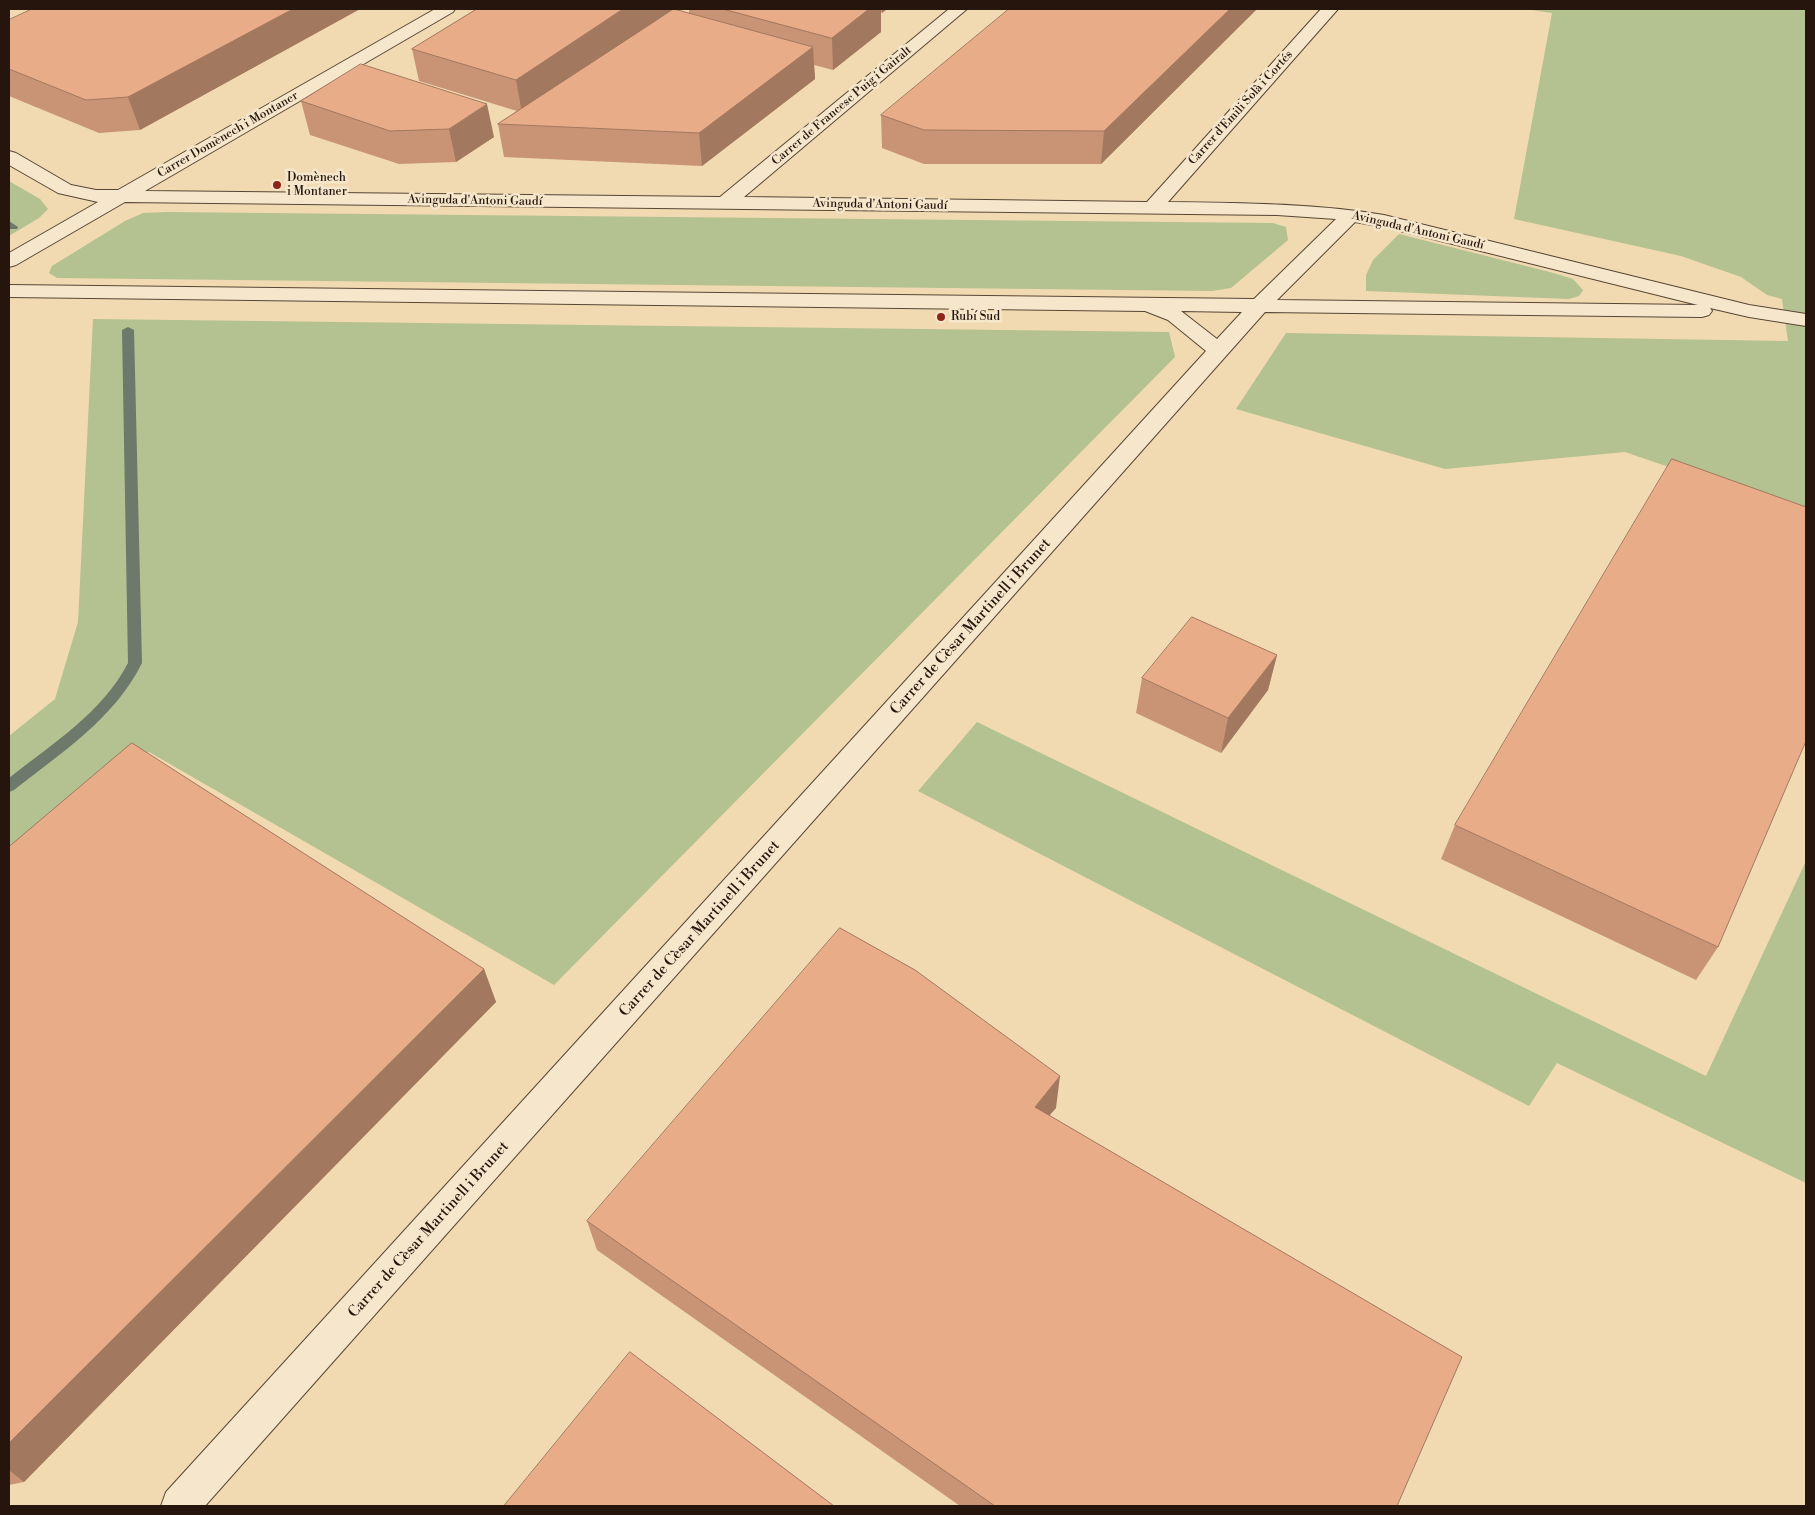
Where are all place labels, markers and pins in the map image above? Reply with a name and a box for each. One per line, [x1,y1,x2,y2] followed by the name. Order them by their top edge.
[287,171,347,199] place label: Domènech i Montaner
[271,179,283,191] marker: Domènech i Montaner
[951,310,1000,324] place label: Rubí Sud
[935,311,947,323] marker: Rubí Sud

